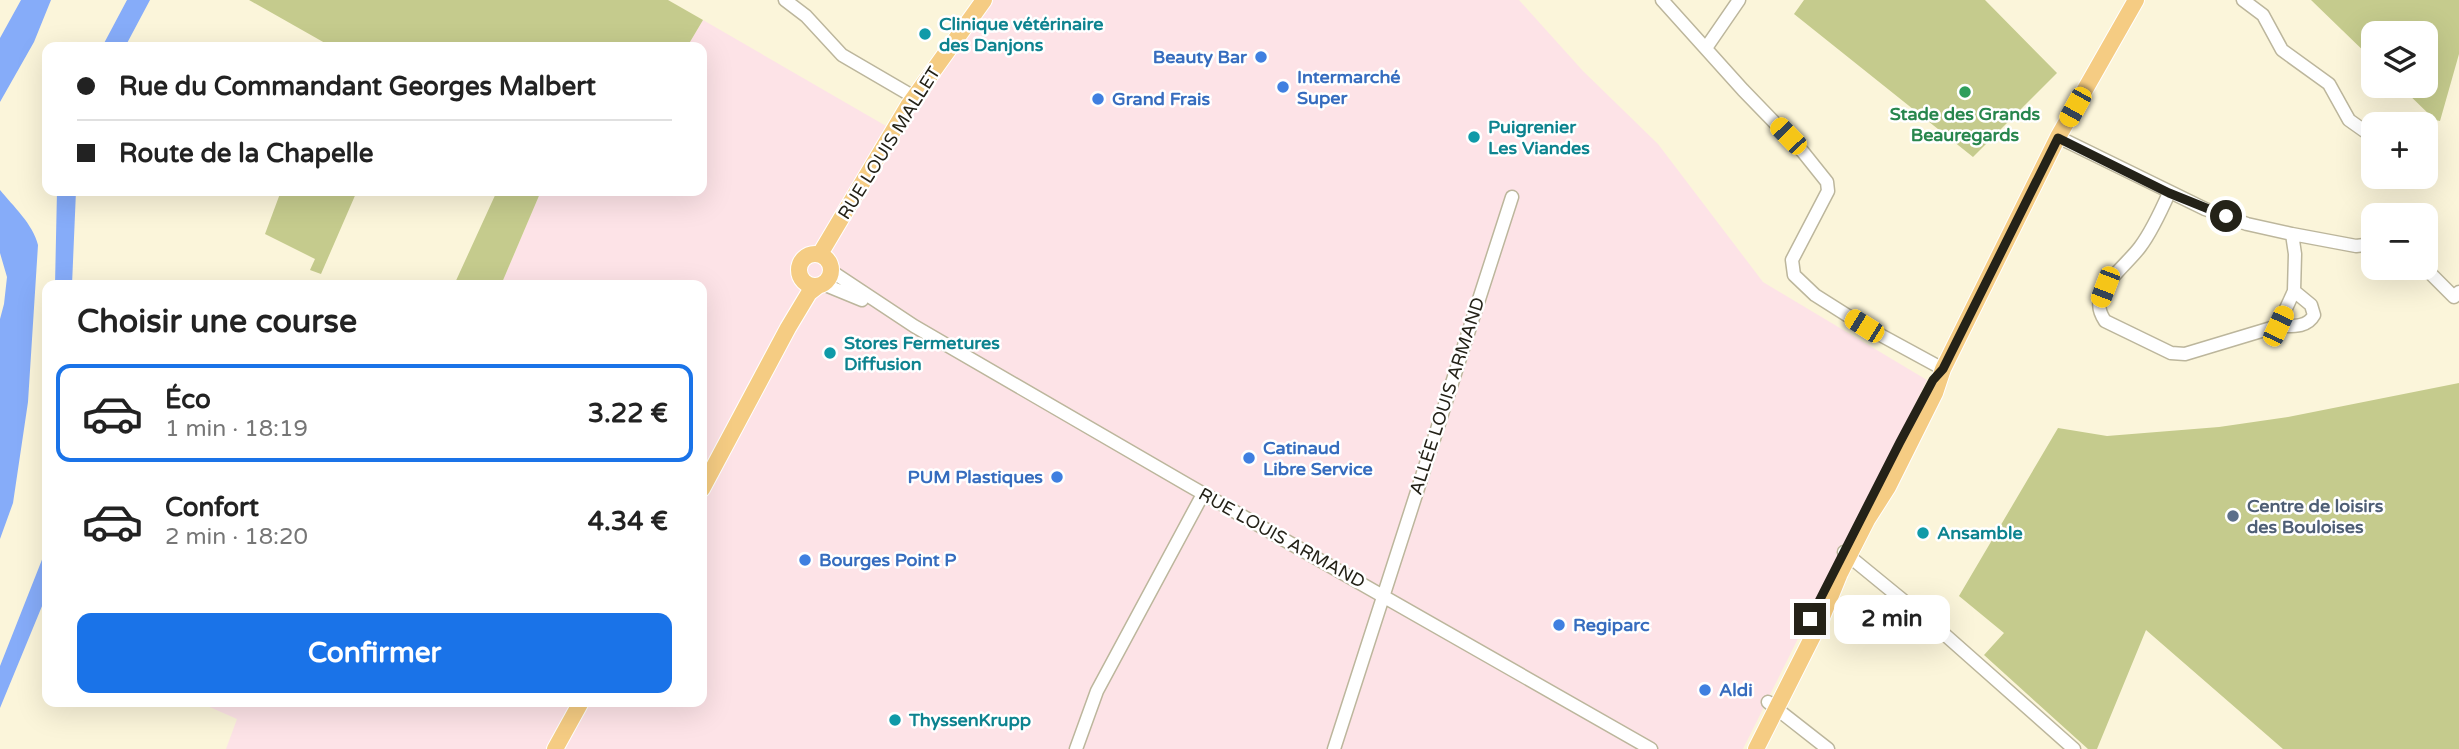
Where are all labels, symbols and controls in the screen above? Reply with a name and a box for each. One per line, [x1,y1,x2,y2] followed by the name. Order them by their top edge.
[939,13,1103,56] place label: Clinique vétérinaire des Danjons
[2361,21,2438,280] map controls
[2361,21,2438,98] button: layers
[917,26,933,42] marker: Clinique vétérinaire des Danjons
[1153,46,1248,68] place label: Beauty Bar
[1253,49,1269,65] marker: Beauty Bar
[833,62,945,224] street label: RUE LOUIS MALLET
[1297,66,1401,109] place label: Intermarché Super
[119,71,596,102] text: Rue du Commandant Georges Malbert
[1275,79,1291,95] marker: Intermarché Super
[1957,84,1973,100] marker: Stade des Grands Beauregards
[2056,84,2095,130] car
[1112,88,1211,110] place label: Grand Frais
[1090,91,1106,107] marker: Grand Frais
[1890,103,2041,146] place label: Stade des Grands Beauregards
[2361,112,2438,189] button: +
[1766,114,1811,158] car
[1488,116,1590,159] place label: Puigrenier Les Viandes
[1466,129,1482,145] marker: Puigrenier Les Viandes
[119,138,373,169] text: Route de la Chapelle
[2210,200,2242,232] route start
[2361,203,2438,280] button: −
[2088,264,2123,310] car
[1405,294,1489,498] street label: ALLÉE LOUIS ARMAND
[77,303,357,341] text: Choisir une course
[2260,303,2297,349] car
[1841,306,1888,346] car
[844,332,1000,375] place label: Stores Fermetures Diffusion
[822,345,838,361] marker: Stores Fermetures Diffusion
[81,382,144,445] icon: car
[165,384,211,415] text: Éco
[588,398,668,429] text: 3.22 €
[165,415,308,443] text: 1 min · 18:19
[1263,437,1373,480] place label: Catinaud Libre Service
[1241,450,1257,466] marker: Catinaud Libre Service
[908,466,1043,488] place label: PUM Plastiques
[1049,469,1065,485] marker: PUM Plastiques
[1195,483,1369,593] street label: RUE LOUIS ARMAND
[81,490,144,553] icon: car
[165,492,259,523] text: Confort
[2247,495,2384,538] place label: Centre de loisirs des Bouloises
[588,506,668,537] text: 4.34 €
[2225,508,2241,524] marker: Centre de loisirs des Bouloises
[1937,522,2023,544] place label: Ansamble
[165,523,308,551] text: 2 min · 18:20
[1915,525,1931,541] marker: Ansamble
[819,549,956,571] place label: Bourges Point P
[797,552,813,568] marker: Bourges Point P
[1834,594,1950,644] callout: 2 min
[1794,603,1826,635] route end
[1861,605,1923,633] text: 2 min
[77,613,672,693] button: Confirmer
[1573,614,1650,636] place label: Regiparc
[1551,617,1567,633] marker: Regiparc
[1719,679,1753,701] place label: Aldi
[1697,682,1713,698] marker: Aldi
[908,709,1031,731] place label: ThyssenKrupp
[887,712,903,728] marker: ThyssenKrupp

